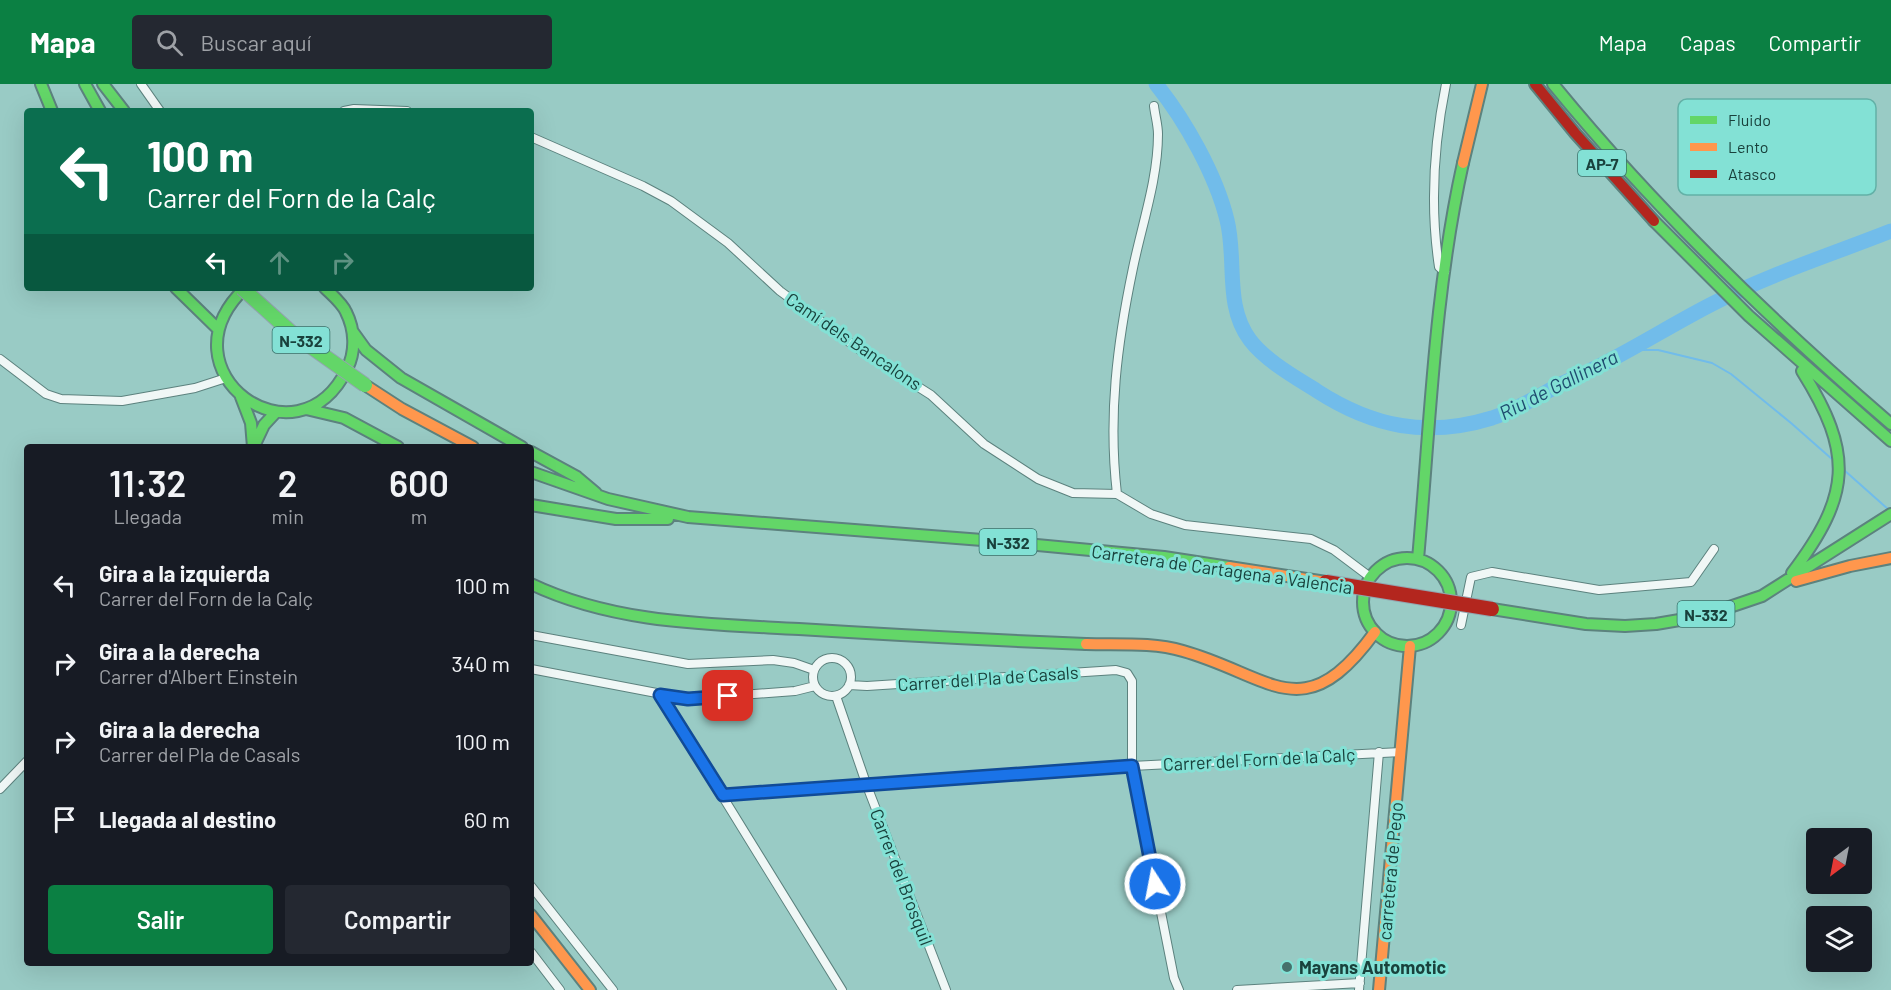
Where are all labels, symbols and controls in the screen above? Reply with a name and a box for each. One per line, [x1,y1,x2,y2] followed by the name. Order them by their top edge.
[132,15,552,69] search box
[30,25,96,59] text: Mapa
[153,26,186,59] icon: search
[201,29,311,55] text: Buscar aquí
[1599,30,1647,55] text: Mapa
[1680,30,1736,55] text: Capas
[1769,30,1861,55] text: Compartir
[1678,99,1876,195] legend
[1728,110,1771,129] text: Fluido
[147,130,253,180] text: 100 m
[48,132,126,210] icon: left
[1728,137,1769,156] text: Lento
[1578,150,1626,176] road number: AP-7
[1728,164,1776,183] text: Atasco
[147,181,436,213] text: Carrer del Forn de la Calç
[200,246,233,279] icon: left
[263,246,296,279] icon: ahead
[326,246,359,279] icon: right
[782,287,926,395] street label: Camí dels Bancalons
[272,327,330,353] road number: N-332
[1495,344,1621,424] water label: Riu de Gallinera
[109,461,186,504] text: 11:32
[278,461,298,504] text: 2
[389,461,449,504] text: 600
[113,504,182,528] text: Llegada
[272,504,304,528] text: min
[411,504,427,528] text: m
[980,529,1036,555] road number: N-332
[1090,540,1354,598] street label: Carretera de Cartagena a Valencia
[99,560,270,586] text: Gira a la izquierda
[48,569,81,602] icon: left
[455,572,510,598] text: 100 m
[99,586,313,610] text: Carrer del Forn de la Calç
[1678,601,1734,627] road number: N-332
[99,638,260,664] text: Gira a la derecha
[48,647,81,680] icon: right
[452,650,510,676] text: 340 m
[897,661,1079,695] street label: Carrer del Pla de Casals
[99,664,298,688] text: Carrer d'Albert Einstein
[702,670,753,721] pin
[711,679,744,712] icon: arrive
[99,716,260,742] text: Gira a la derecha
[48,725,81,758] icon: right
[455,728,510,754] text: 100 m
[99,742,300,766] text: Carrer del Pla de Casals
[1162,743,1356,775] street label: Carrer del Forn de la Calç
[1373,801,1407,941] street label: carretera de Pego
[48,803,81,836] icon: arrive
[99,806,276,832] text: Llegada al destino
[464,806,510,832] text: 60 m
[866,806,938,948] street label: Carrer del Brosquil
[1806,828,1872,894] north arrow
[1806,828,1872,972] map controls
[1123,852,1187,916] position arrow
[48,885,273,954] button: Salir
[285,885,510,954] button: Compartir
[1806,906,1872,972] button: layers
[1299,956,1447,978] place label: Mayans Automotic
[1280,960,1294,974] marker: Mayans Automotic

